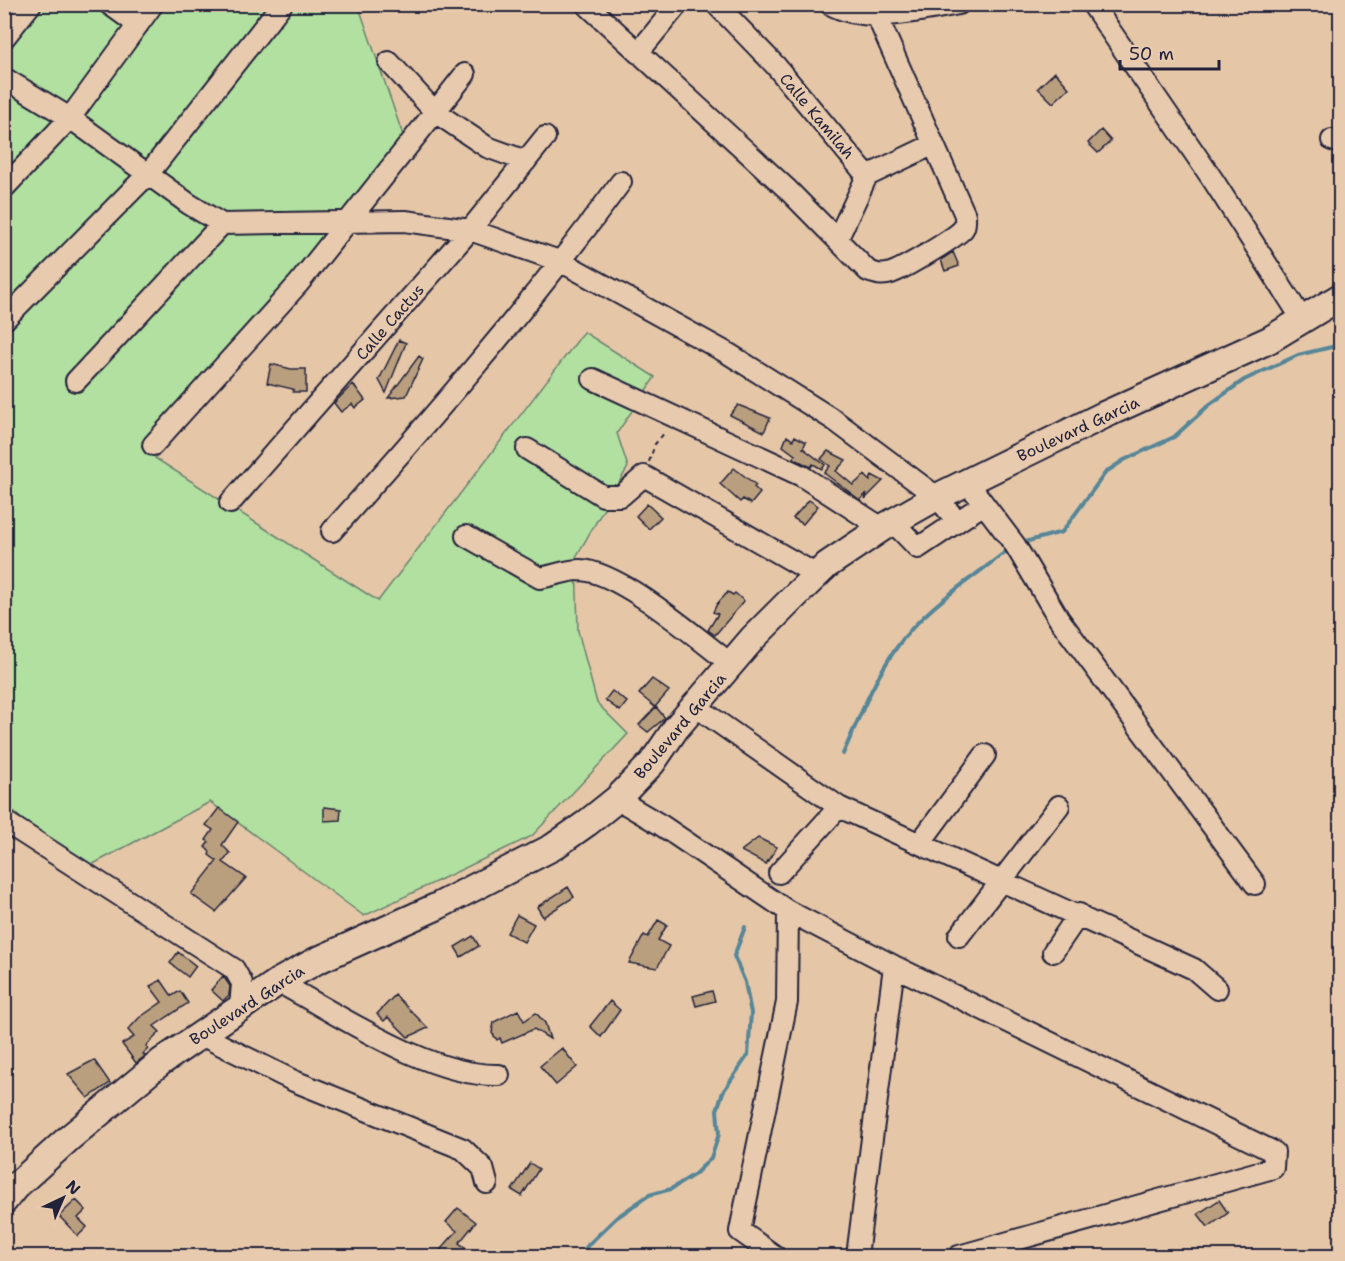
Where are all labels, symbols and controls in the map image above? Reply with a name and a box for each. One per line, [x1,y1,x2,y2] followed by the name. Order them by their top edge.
[1120,33,1219,71] scale bar
[1129,42,1174,66] text: 50 m
[775,69,859,163] street label: Calle Kamilah
[351,280,429,364] street label: Calle Cactus
[1013,391,1143,467] street label: Boulevard Garcia
[629,668,731,784] street label: Boulevard Garcia
[186,960,308,1050] street label: Boulevard Garcia
[33,1168,93,1228] north arrow
[61,1176,85,1200] text: N

